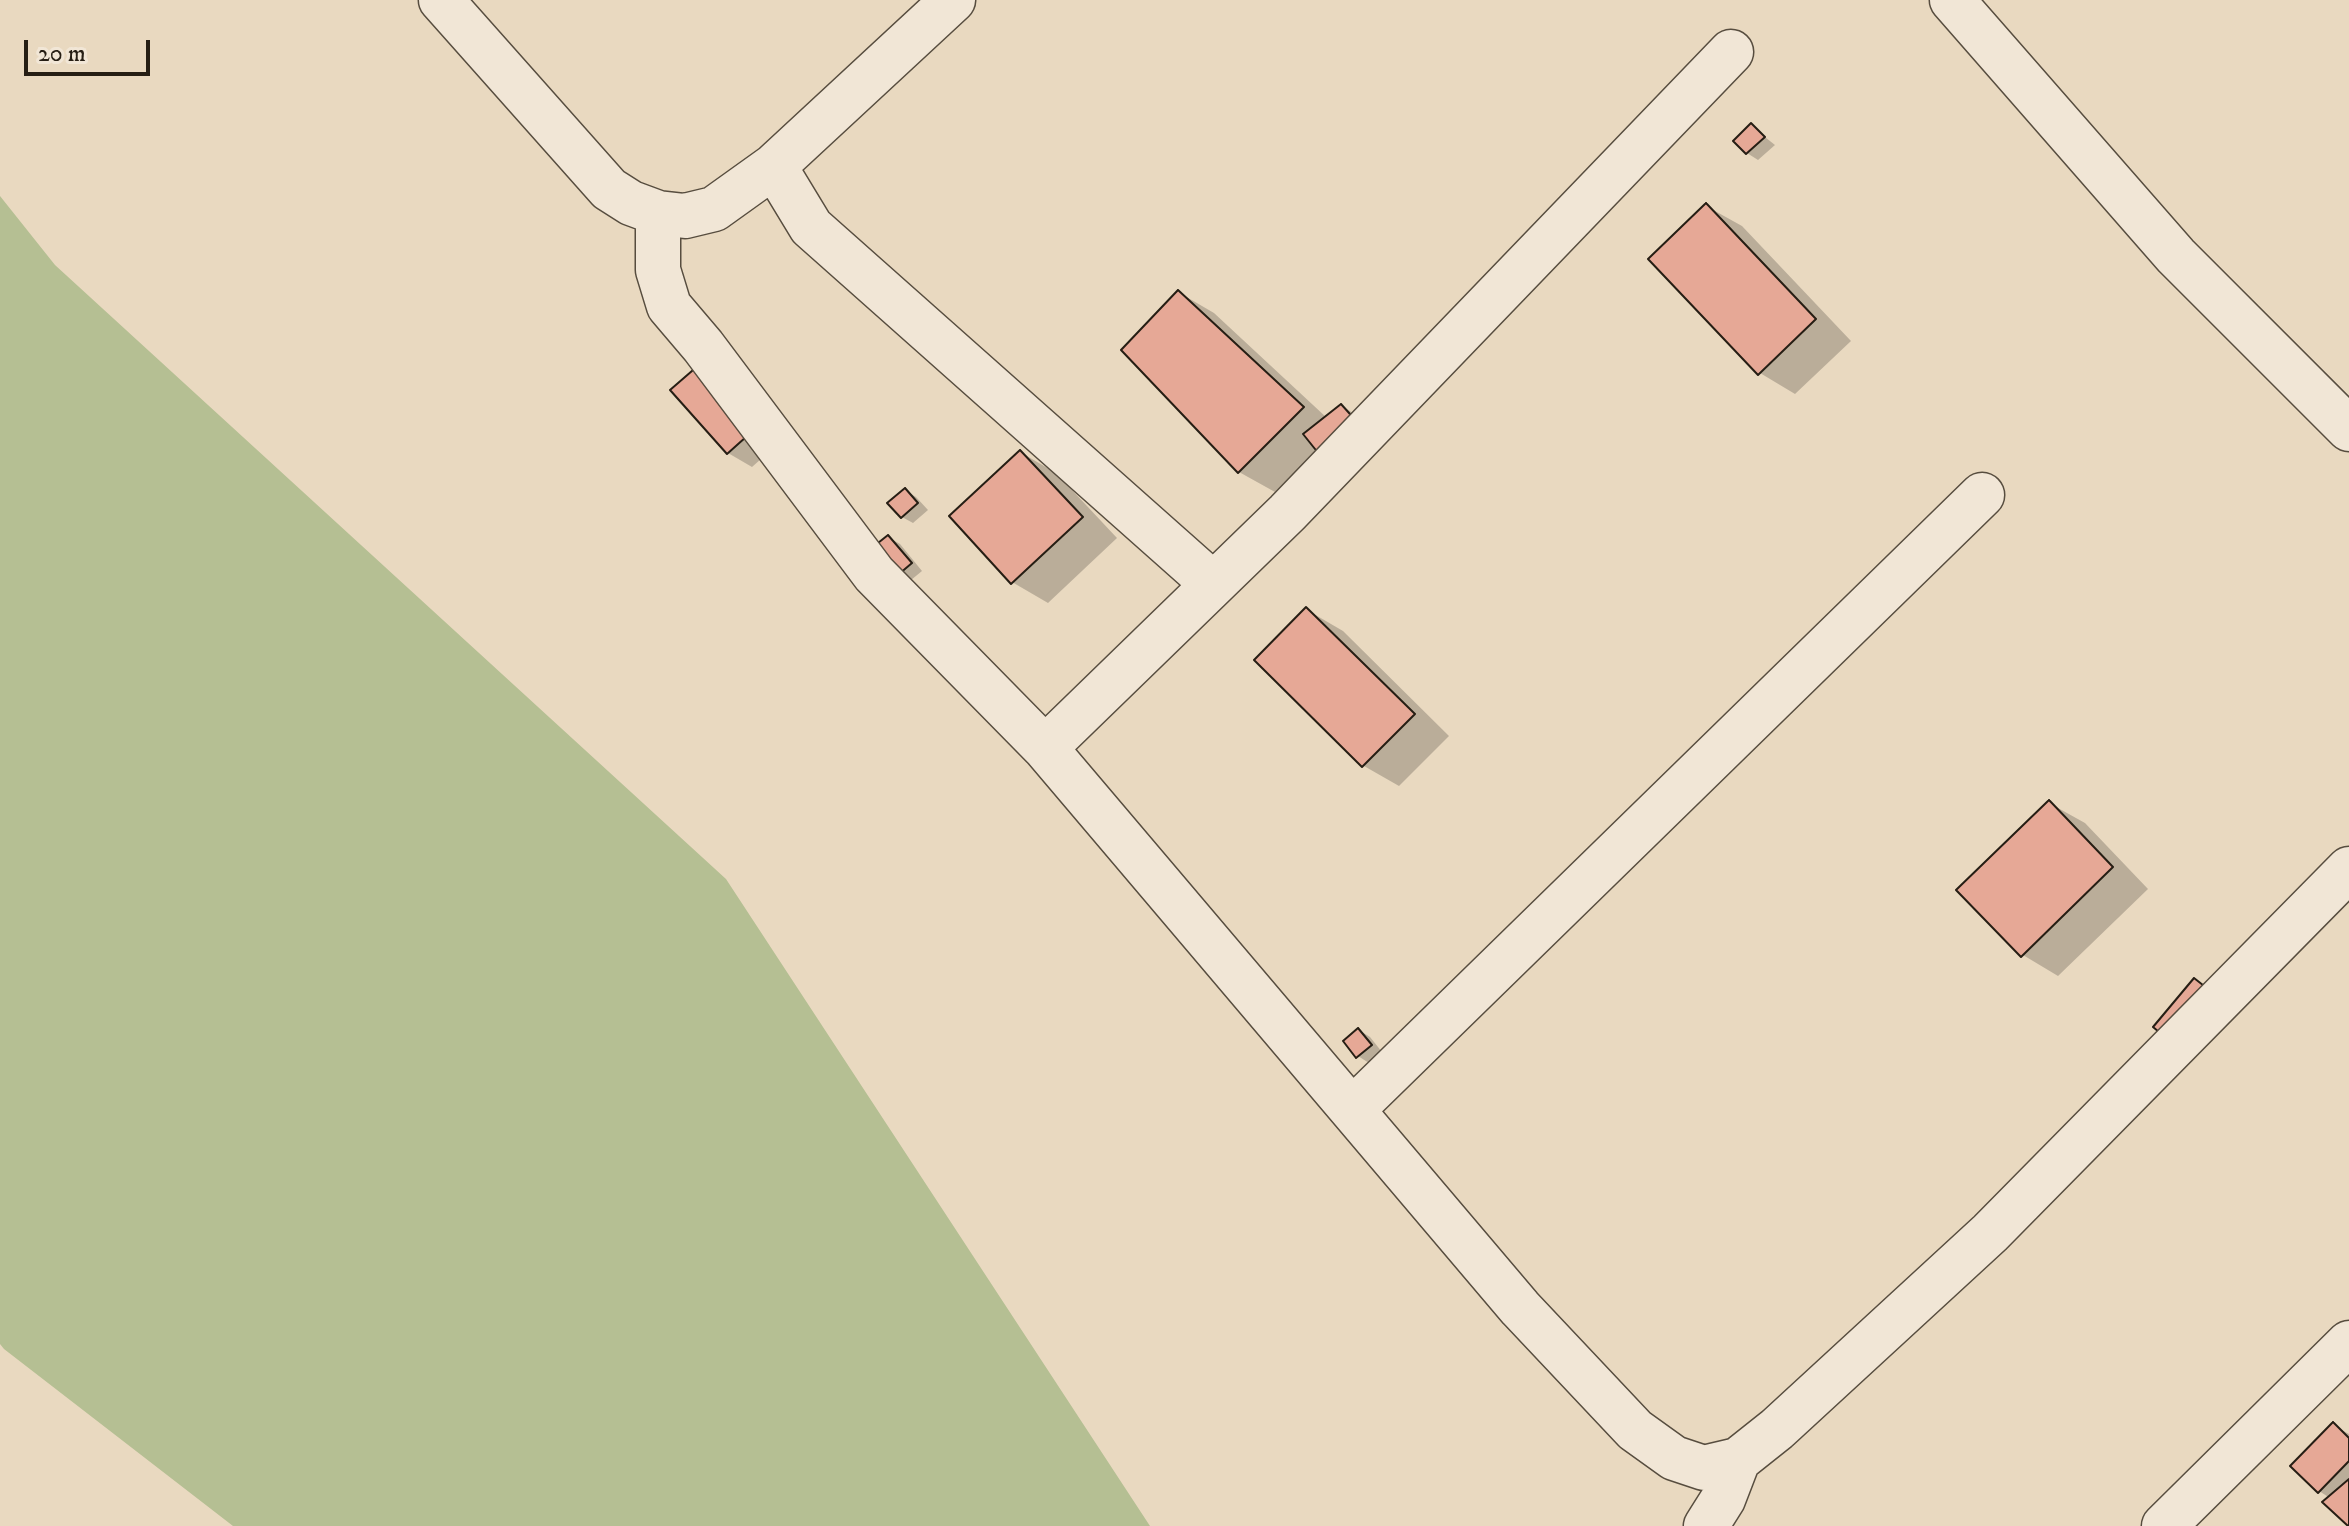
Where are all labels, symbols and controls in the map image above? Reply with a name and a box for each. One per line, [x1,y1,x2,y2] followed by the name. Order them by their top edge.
[28,24,154,74] scale bar
[38,39,86,69] text: 20 m

